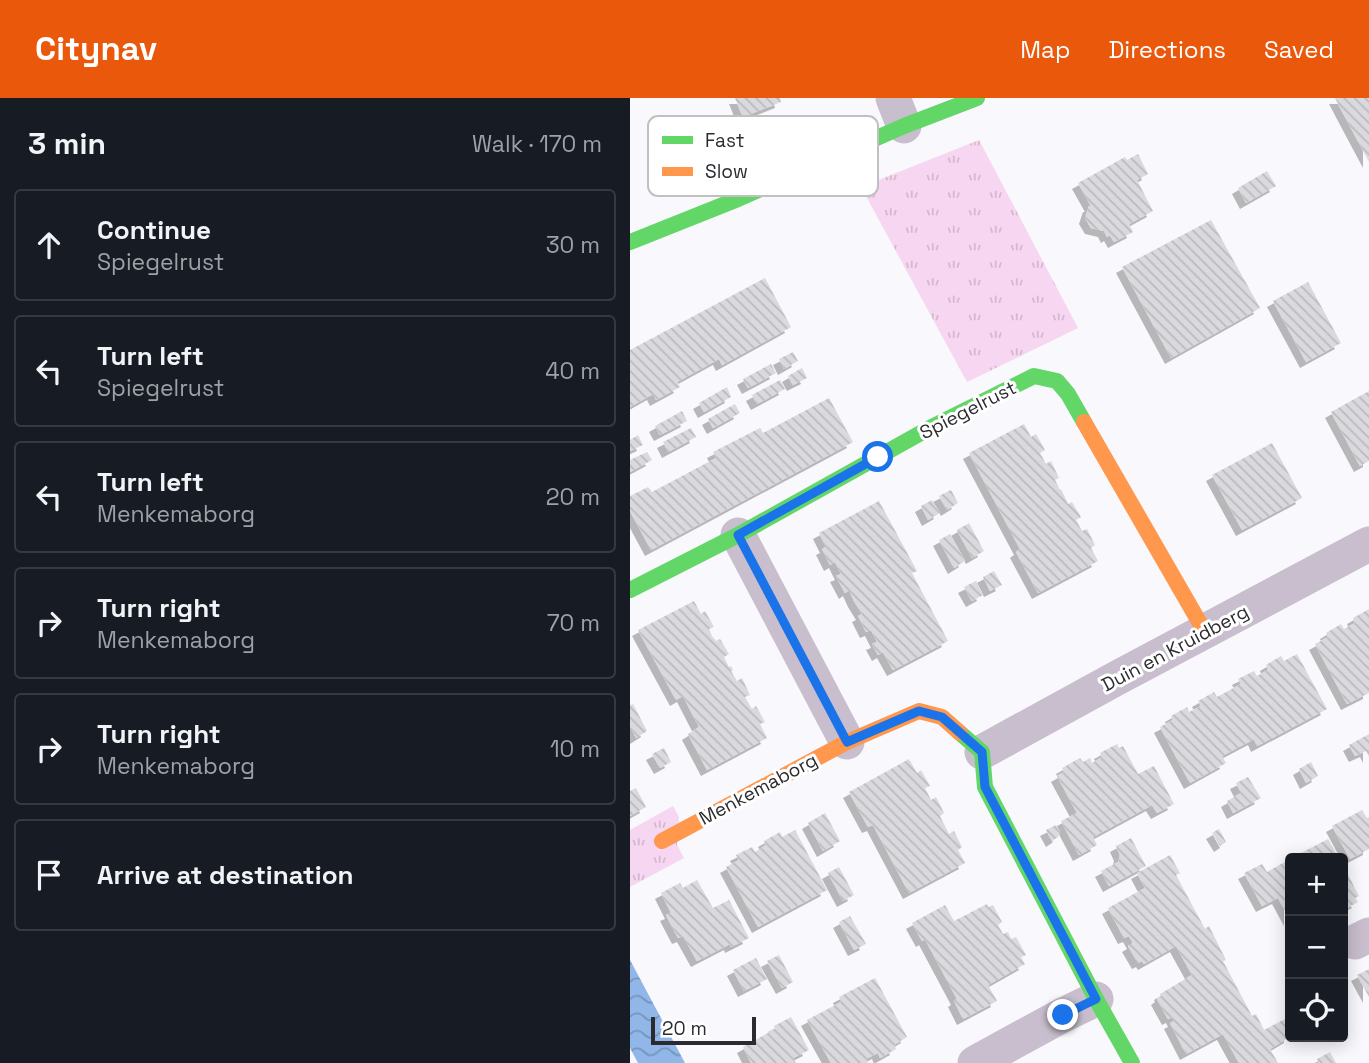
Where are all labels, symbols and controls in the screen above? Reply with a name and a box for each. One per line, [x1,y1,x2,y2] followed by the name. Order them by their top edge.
[35,28,157,70] text: Citynav
[1020,34,1070,65] text: Map
[1108,34,1226,65] text: Directions
[1264,34,1334,65] text: Saved
[648,116,878,196] legend
[28,124,106,163] text: 3 min
[705,128,745,153] text: Fast
[472,129,602,159] text: Walk · 170 m
[705,159,748,184] text: Slow
[97,213,211,247] text: Continue
[30,226,68,264] icon: ahead
[546,230,600,260] text: 30 m
[97,247,224,277] text: Spiegelrust
[97,339,204,373] text: Turn left
[30,352,68,390] icon: left
[545,356,600,386] text: 40 m
[97,373,224,403] text: Spiegelrust
[915,375,1021,445] street label: Spiegelrust
[862,441,893,472] route start
[97,465,204,499] text: Turn left
[30,478,68,516] icon: left
[546,482,600,512] text: 20 m
[97,499,255,529] text: Menkemaborg
[97,591,221,625] text: Turn right
[1097,599,1253,697] street label: Duin en Kruidberg
[30,604,68,642] icon: right
[547,608,600,638] text: 70 m
[97,625,255,655] text: Menkemaborg
[97,717,221,751] text: Turn right
[30,730,68,768] icon: right
[550,734,600,764] text: 10 m
[694,747,822,831] street label: Menkemaborg
[97,751,255,781] text: Menkemaborg
[1285,853,1348,1042] map controls
[1285,853,1348,916] button: +
[30,856,68,894] icon: arrive
[97,858,354,892] text: Arrive at destination
[1285,916,1348,979] button: −
[1285,979,1348,1042] button: locate
[1047,999,1078,1030] route end
[651,1014,756,1046] scale bar
[662,1016,707,1041] text: 20 m

